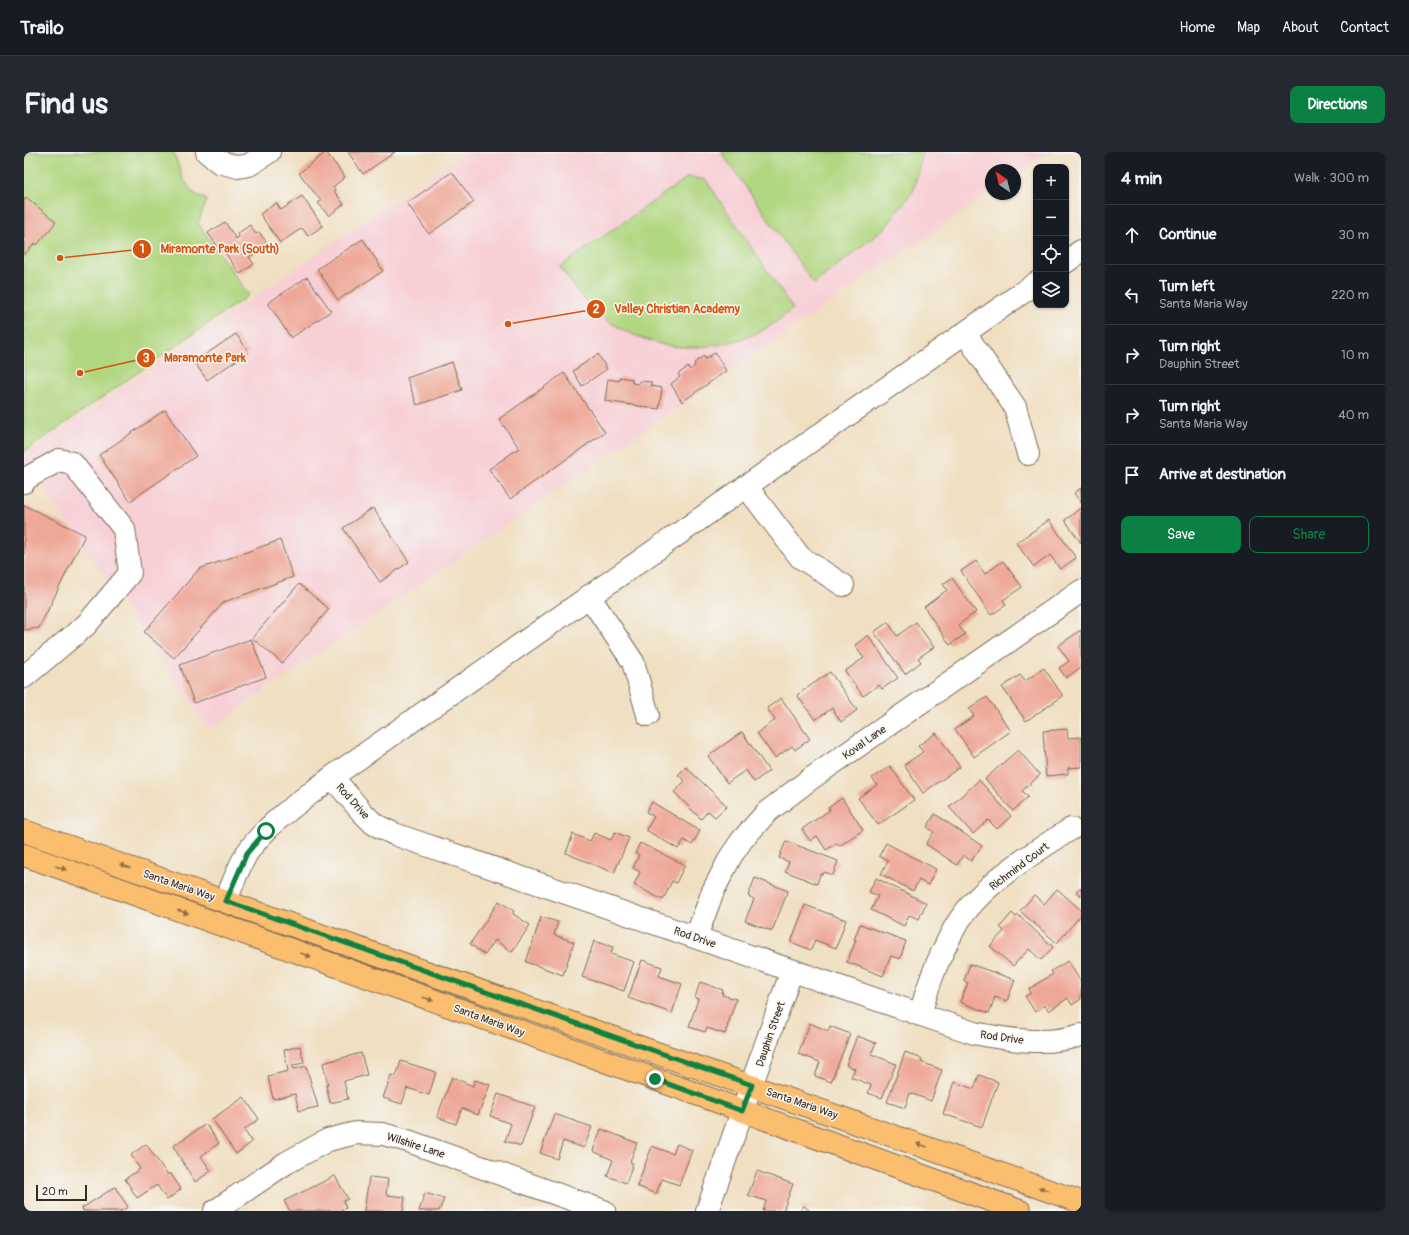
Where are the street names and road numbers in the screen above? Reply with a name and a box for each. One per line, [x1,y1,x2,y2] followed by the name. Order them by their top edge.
[840,722,889,762] street label: Koval Lane
[333,781,372,822] street label: Rod Drive
[987,839,1052,893] street label: Richmind Court
[141,867,217,904] street label: Santa Maria Way
[672,924,718,951] street label: Rod Drive
[753,999,788,1068] street label: Dauphin Street
[451,1002,527,1039] street label: Santa Maria Way
[979,1028,1025,1047] street label: Rod Drive
[764,1085,840,1122] street label: Santa Maria Way
[385,1130,447,1161] street label: Wilshire Lane

